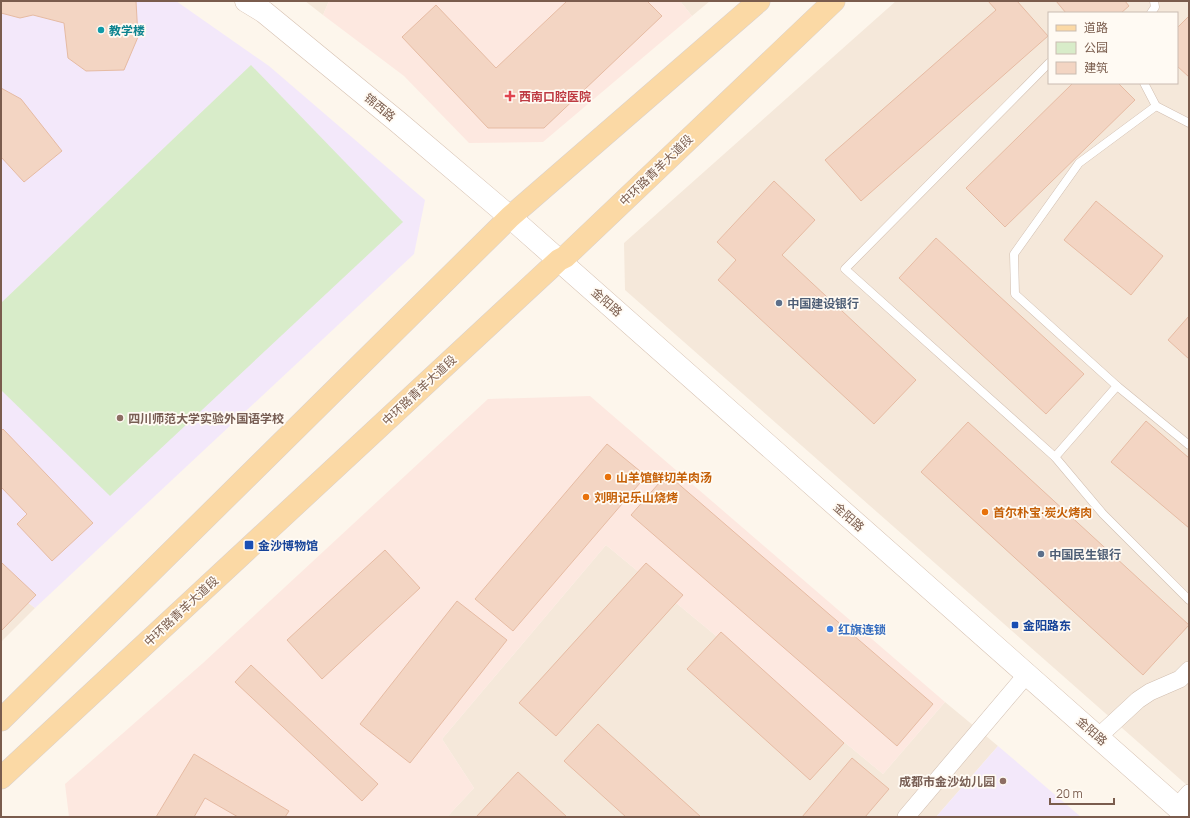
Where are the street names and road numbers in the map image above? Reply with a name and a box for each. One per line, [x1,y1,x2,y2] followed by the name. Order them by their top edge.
[361,89,399,125] street label: 锦西路
[616,131,696,209] street label: 中环路青羊大道段
[588,284,626,320] street label: 金阳路
[378,351,460,429] street label: 中环路青羊大道段
[830,499,868,535] street label: 金阳路
[140,572,222,650] street label: 中环路青羊大道段
[1073,713,1111,749] street label: 金阳路

